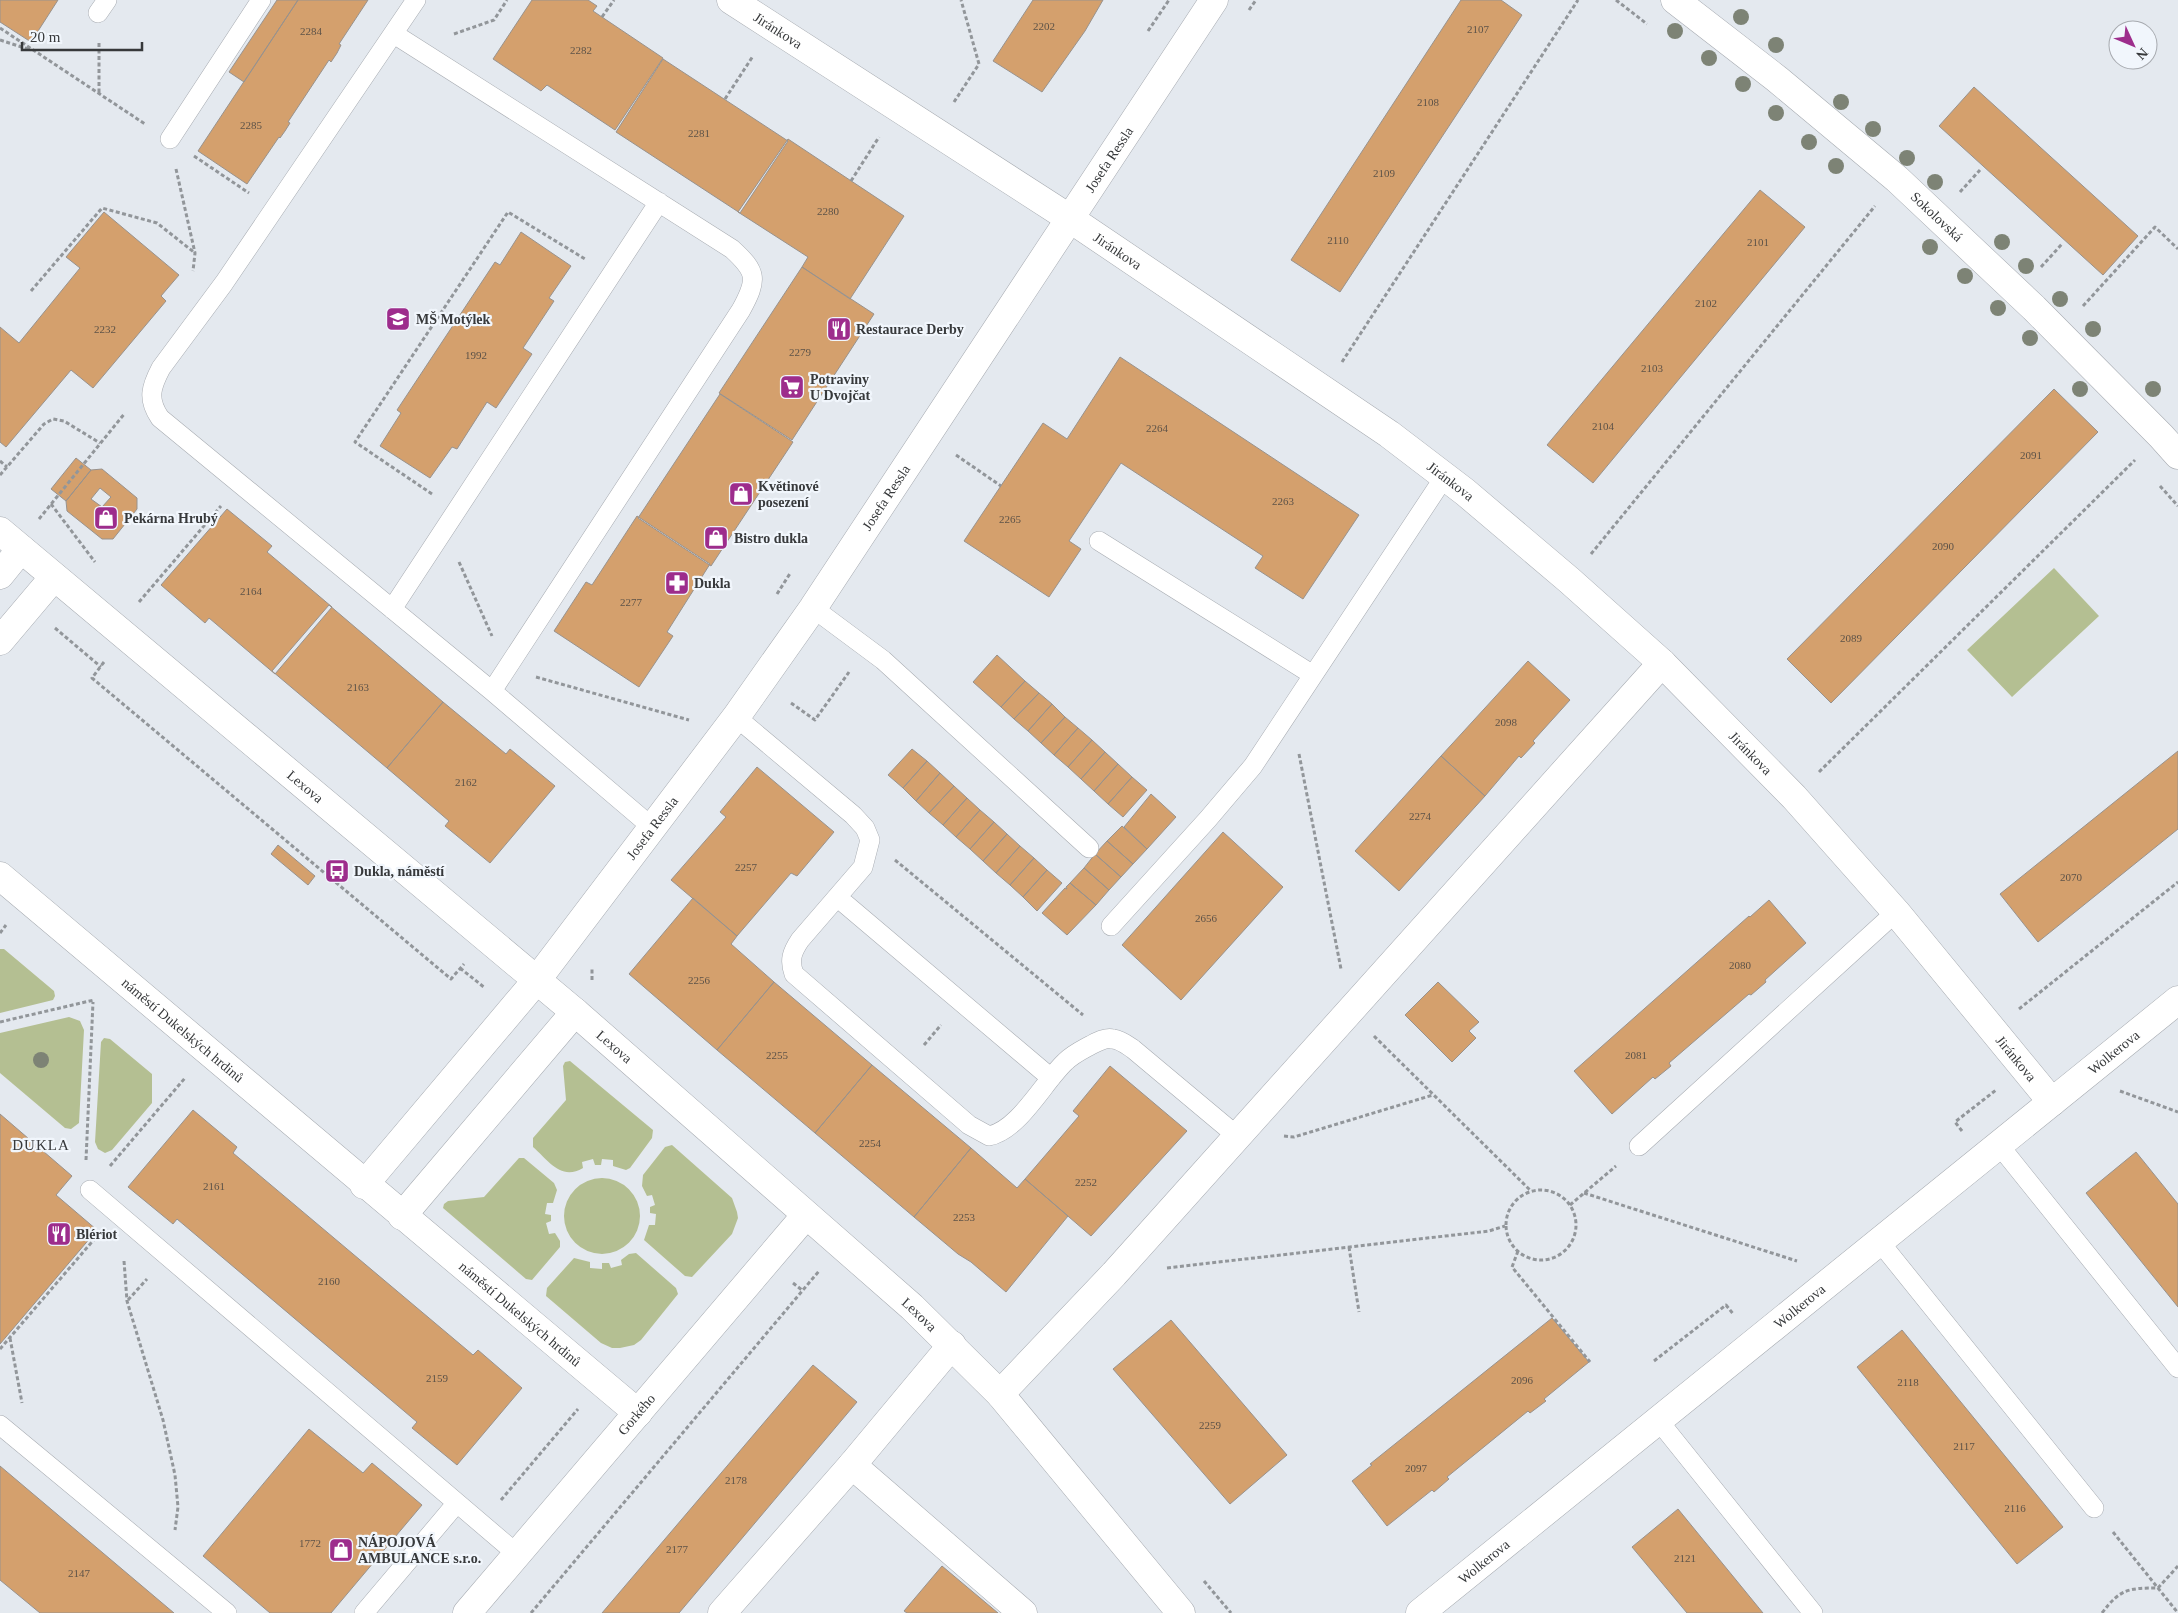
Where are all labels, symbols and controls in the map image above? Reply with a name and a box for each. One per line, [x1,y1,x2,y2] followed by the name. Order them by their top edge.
[751,10,805,52] street label: Jiránkova
[22,20,142,52] scale bar
[1033,20,1055,32] house number: 2202
[2108,20,2158,70] north arrow
[1467,23,1490,35] house number: 2107
[300,25,323,37] house number: 2284
[30,29,61,45] text: 20 m
[570,44,592,56] house number: 2282
[2133,45,2151,63] text: N
[1417,96,1440,108] house number: 2108
[240,119,263,131] house number: 2285
[1082,123,1137,195] street label: Josefa Ressla
[688,127,710,139] house number: 2281
[1373,167,1396,179] house number: 2109
[1908,189,1966,245] street label: Sokolovská
[817,205,840,217] house number: 2280
[1091,230,1145,273] street label: Jiránkova
[1327,234,1349,246] house number: 2110
[1747,236,1769,248] house number: 2101
[1695,297,1717,309] house number: 2102
[385,306,411,332] school or university icon: MŠ Motýlek
[416,311,490,327] place label: MŠ Motýlek
[826,316,852,342] restaurant icon: Restaurace Derby
[856,322,964,337] place label: Restaurace Derby
[94,323,116,335] house number: 2232
[789,346,812,358] house number: 2279
[465,349,487,361] house number: 1992
[1641,362,1664,374] house number: 2103
[810,372,871,403] place label: Potraviny U Dvojčat
[779,374,805,400] supermarket icon: Potraviny U Dvojčat
[1592,420,1615,432] house number: 2104
[1146,422,1169,434] house number: 2264
[2020,449,2042,461] house number: 2091
[1424,459,1477,505] street label: Jiránkova
[859,462,914,533] street label: Josefa Ressla
[758,479,819,510] place label: Květinové posezení
[728,481,754,507] shop icon: Květinové posezení
[1272,495,1295,507] house number: 2263
[93,505,119,531] shop icon: Pekárna Hrubý
[124,511,218,526] place label: Pekárna Hrubý
[999,513,1022,525] house number: 2265
[703,525,729,551] shop icon: Bistro dukla
[734,531,808,546] place label: Bistro dukla
[1932,540,1955,552] house number: 2090
[664,570,690,596] pharmacy icon: Dukla
[694,576,731,591] place label: Dukla
[240,585,263,597] house number: 2164
[620,596,643,608] house number: 2277
[1840,632,1863,644] house number: 2089
[347,681,370,693] house number: 2163
[1495,716,1518,728] house number: 2098
[1726,729,1775,778] street label: Jiránkova
[284,768,326,806] street label: Lexova
[455,776,477,788] house number: 2162
[624,793,682,863] street label: Josefa Ressla
[1409,810,1432,822] house number: 2274
[324,858,350,884] bus stop icon: Dukla, náměstí
[735,861,758,873] house number: 2257
[354,864,445,879] place label: Dukla, náměstí
[2060,871,2083,883] house number: 2070
[1195,912,1218,924] house number: 2656
[1729,959,1752,971] house number: 2080
[688,974,711,986] house number: 2256
[119,975,246,1086] street label: náměstí Dukelských hrdinů
[593,1027,635,1067] street label: Lexova
[2085,1027,2143,1078] street label: Wolkerova
[1993,1033,2039,1085] street label: Jiránkova
[766,1049,789,1061] house number: 2255
[1625,1049,1647,1061] house number: 2081
[12,1137,70,1153] district label: DUKLA
[859,1137,882,1149] house number: 2254
[1075,1176,1097,1188] house number: 2252
[203,1180,225,1192] house number: 2161
[953,1211,976,1223] house number: 2253
[46,1221,72,1247] restaurant icon: Blériot
[76,1227,118,1242] place label: Blériot
[456,1259,584,1370] street label: náměstí Dukelských hrdinů
[318,1275,341,1287] house number: 2160
[1771,1281,1829,1332] street label: Wolkerova
[899,1295,940,1335] street label: Lexova
[426,1372,449,1384] house number: 2159
[1511,1374,1534,1386] house number: 2096
[1897,1376,1919,1388] house number: 2118
[615,1391,658,1438] street label: Gorkého
[1199,1419,1222,1431] house number: 2259
[1953,1440,1975,1452] house number: 2117
[1405,1462,1428,1474] house number: 2097
[725,1474,748,1486] house number: 2178
[2004,1502,2026,1514] house number: 2116
[358,1534,481,1566] place label: NÁPOJOVÁ AMBULANCE s.r.o.
[1456,1536,1513,1587] street label: Wolkerova
[299,1537,321,1549] house number: 1772
[328,1537,354,1563] shop icon: NÁPOJOVÁ AMBULANCE s.r.o.
[666,1543,689,1555] house number: 2177
[1674,1552,1696,1564] house number: 2121
[68,1567,91,1579] house number: 2147

